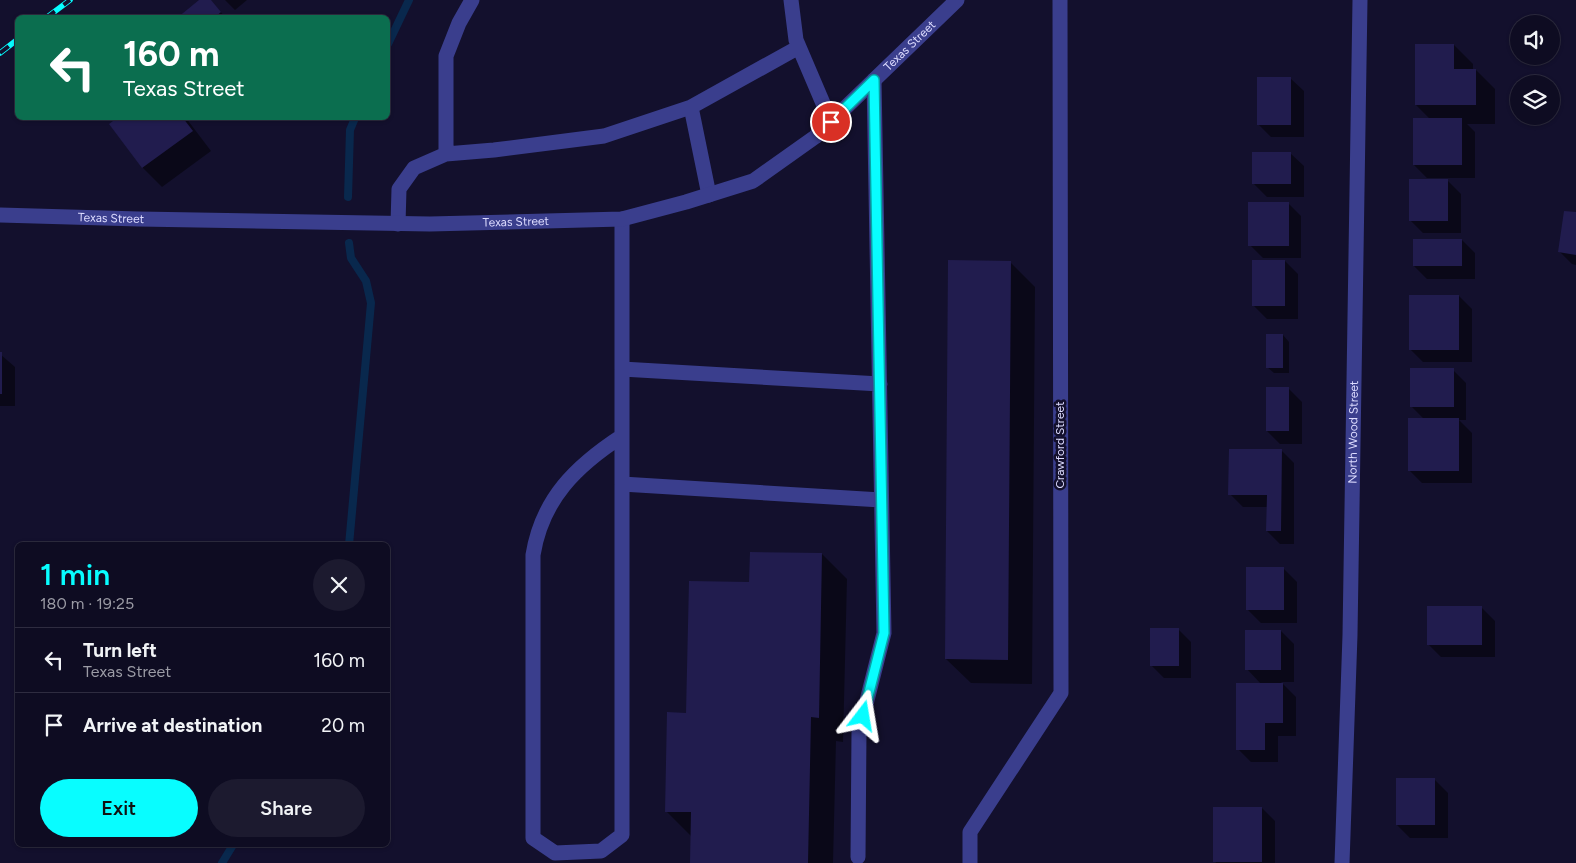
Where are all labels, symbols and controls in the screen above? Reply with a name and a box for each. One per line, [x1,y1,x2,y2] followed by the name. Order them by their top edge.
[1510,15,1560,125] map controls
[1510,15,1560,65] button: sound
[881,17,939,74] street label: Texas Street
[123,33,220,75] text: 160 m
[40,35,105,100] icon: left
[123,75,245,102] text: Texas Street
[1510,75,1560,125] button: layers
[810,101,852,143] pin
[817,108,845,136] icon: arrive
[78,210,145,226] street label: Texas Street
[483,214,550,230] street label: Texas Street
[1345,380,1361,484] street label: North Wood Street
[1053,401,1067,489] street label: Crawford Street
[40,556,110,593] text: 1 min
[313,559,365,611] button: close
[40,594,134,613] text: 180 m · 19:25
[83,639,157,662] text: Turn left
[40,646,68,674] icon: left
[313,649,365,672] text: 160 m
[83,662,171,681] text: Texas Street
[836,689,888,741] position arrow
[40,711,68,739] icon: arrive
[83,714,262,737] text: Arrive at destination
[321,714,365,737] text: 20 m
[40,779,198,837] button: Exit
[208,779,365,837] button: Share

